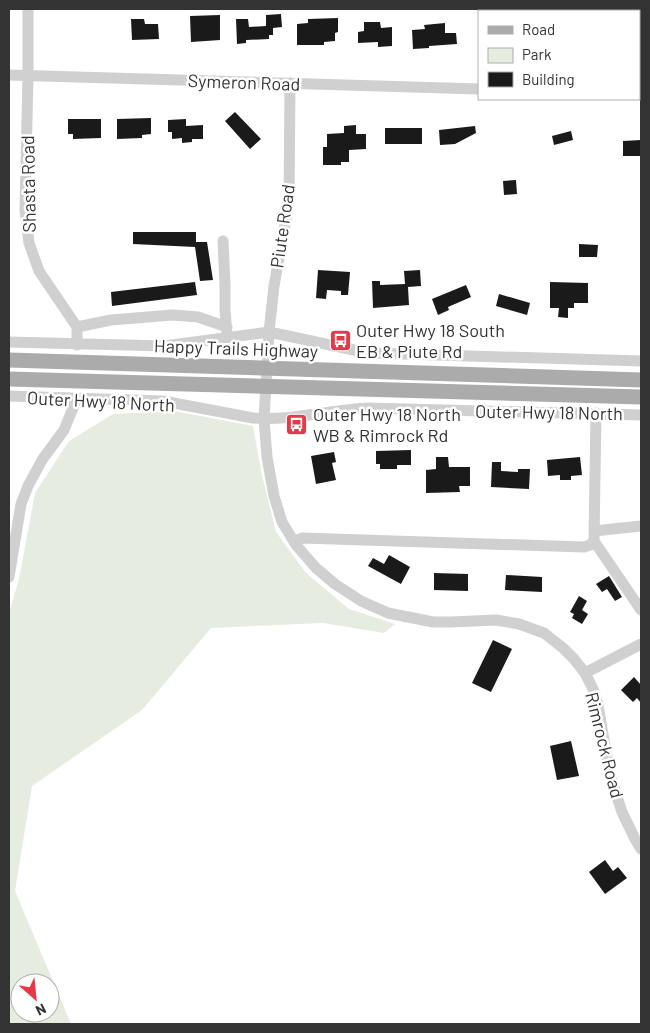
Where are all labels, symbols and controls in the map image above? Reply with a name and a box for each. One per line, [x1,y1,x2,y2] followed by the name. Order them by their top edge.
[478,10,640,100] legend
[522,20,555,38] text: Road
[522,45,552,63] text: Park
[187,69,301,95] street label: Symeron Road
[522,70,575,88] text: Building
[16,135,40,233] street label: Shasta Road
[265,183,299,269] street label: Piute Road
[356,319,505,362] place label: Outer Hwy 18 South EB & Piute Rd
[328,328,352,352] bus stop icon: Outer Hwy 18 South EB & Piute Rd
[154,334,318,362] street label: Happy Trails Highway
[27,386,175,416] street label: Outer Hwy 18 North
[475,400,623,424] street label: Outer Hwy 18 North
[313,403,461,446] place label: Outer Hwy 18 North WB & Rimrock Rd
[285,412,309,436] bus stop icon: Outer Hwy 18 North WB & Rimrock Rd
[581,690,629,800] street label: Rimrock Road
[10,973,60,1023] north arrow
[33,1000,49,1020] text: N

